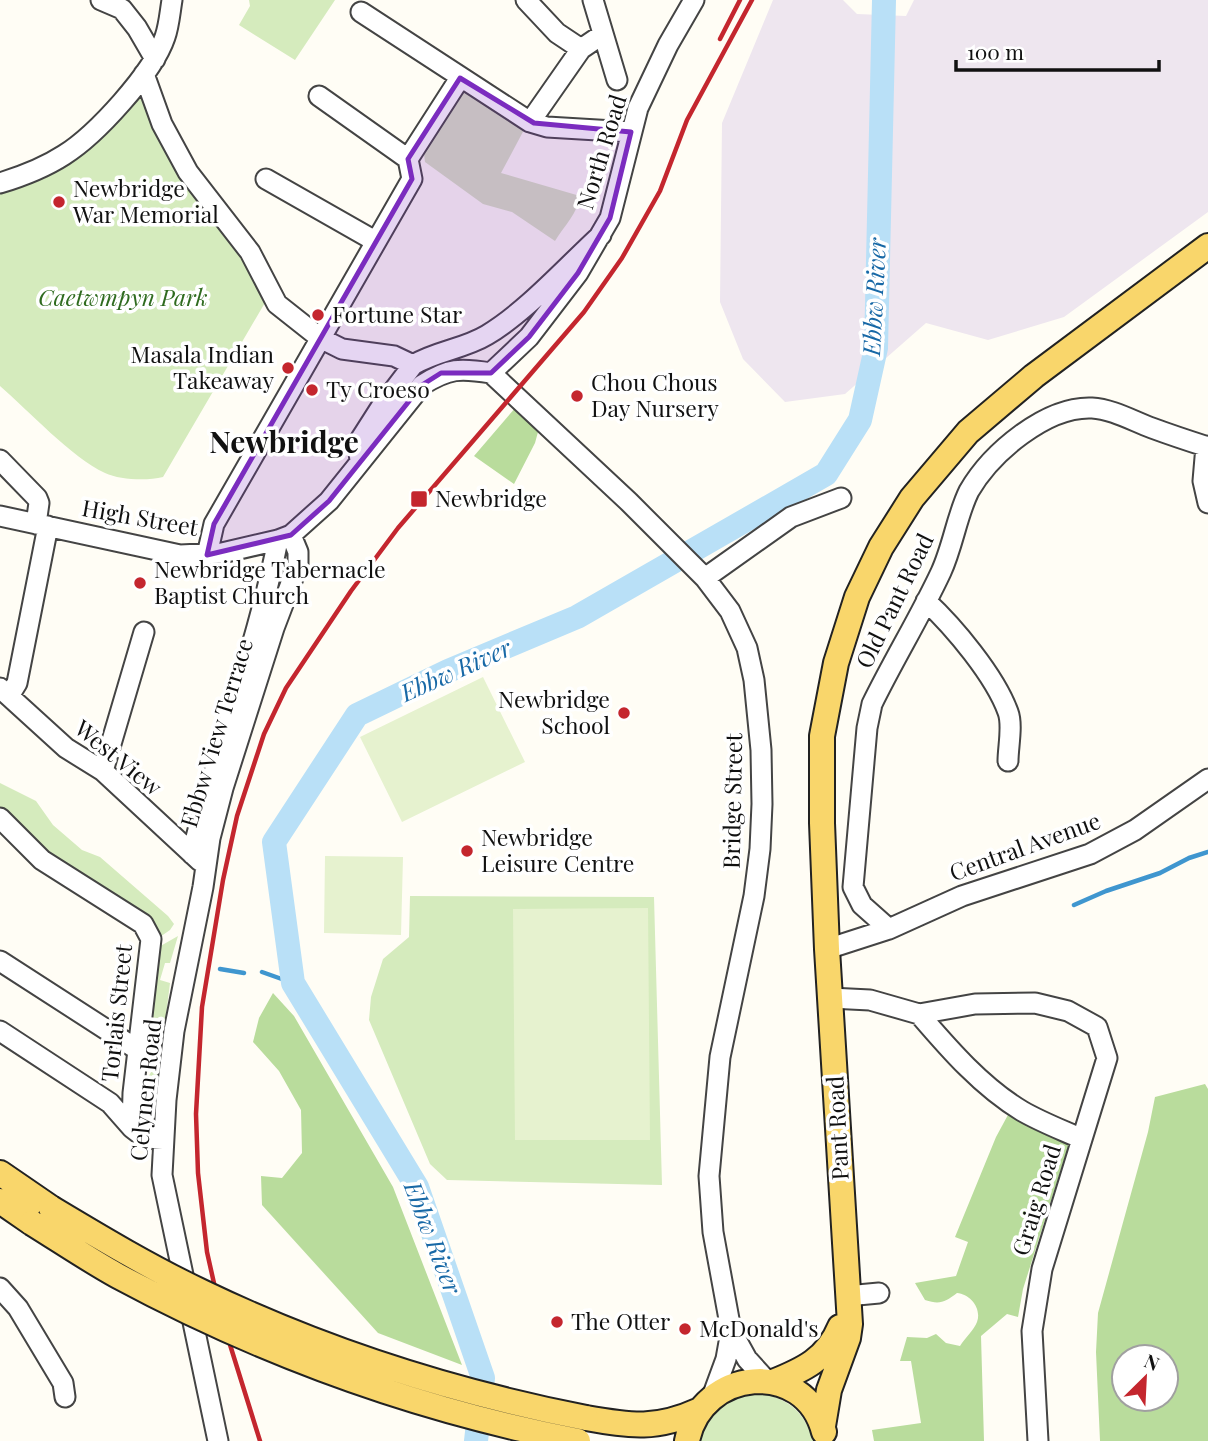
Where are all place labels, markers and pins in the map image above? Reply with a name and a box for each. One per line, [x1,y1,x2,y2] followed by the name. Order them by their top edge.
[72,172,219,229] place label: Newbridge War Memorial
[51,194,67,210] marker: Newbridge War Memorial
[332,298,462,329] place label: Fortune Star
[310,307,326,323] marker: Fortune Star
[131,338,274,395] place label: Masala Indian Takeaway
[280,360,296,376] marker: Masala Indian Takeaway
[591,366,719,423] place label: Chou Chous Day Nursery
[326,373,430,404] place label: Ty Croeso
[304,382,320,398] marker: Ty Croeso
[569,388,585,404] marker: Chou Chous Day Nursery
[435,482,547,513] place label: Newbridge
[409,489,429,509] marker: Newbridge
[154,553,386,610] place label: Newbridge Tabernacle Baptist Church
[132,575,148,591] marker: Newbridge Tabernacle Baptist Church
[498,683,610,740] place label: Newbridge School
[616,705,632,721] marker: Newbridge School
[481,821,634,878] place label: Newbridge Leisure Centre
[459,843,475,859] marker: Newbridge Leisure Centre
[571,1305,670,1336] place label: The Otter
[699,1312,819,1343] place label: McDonald's
[549,1314,565,1330] marker: The Otter
[677,1321,693,1337] marker: McDonald's

